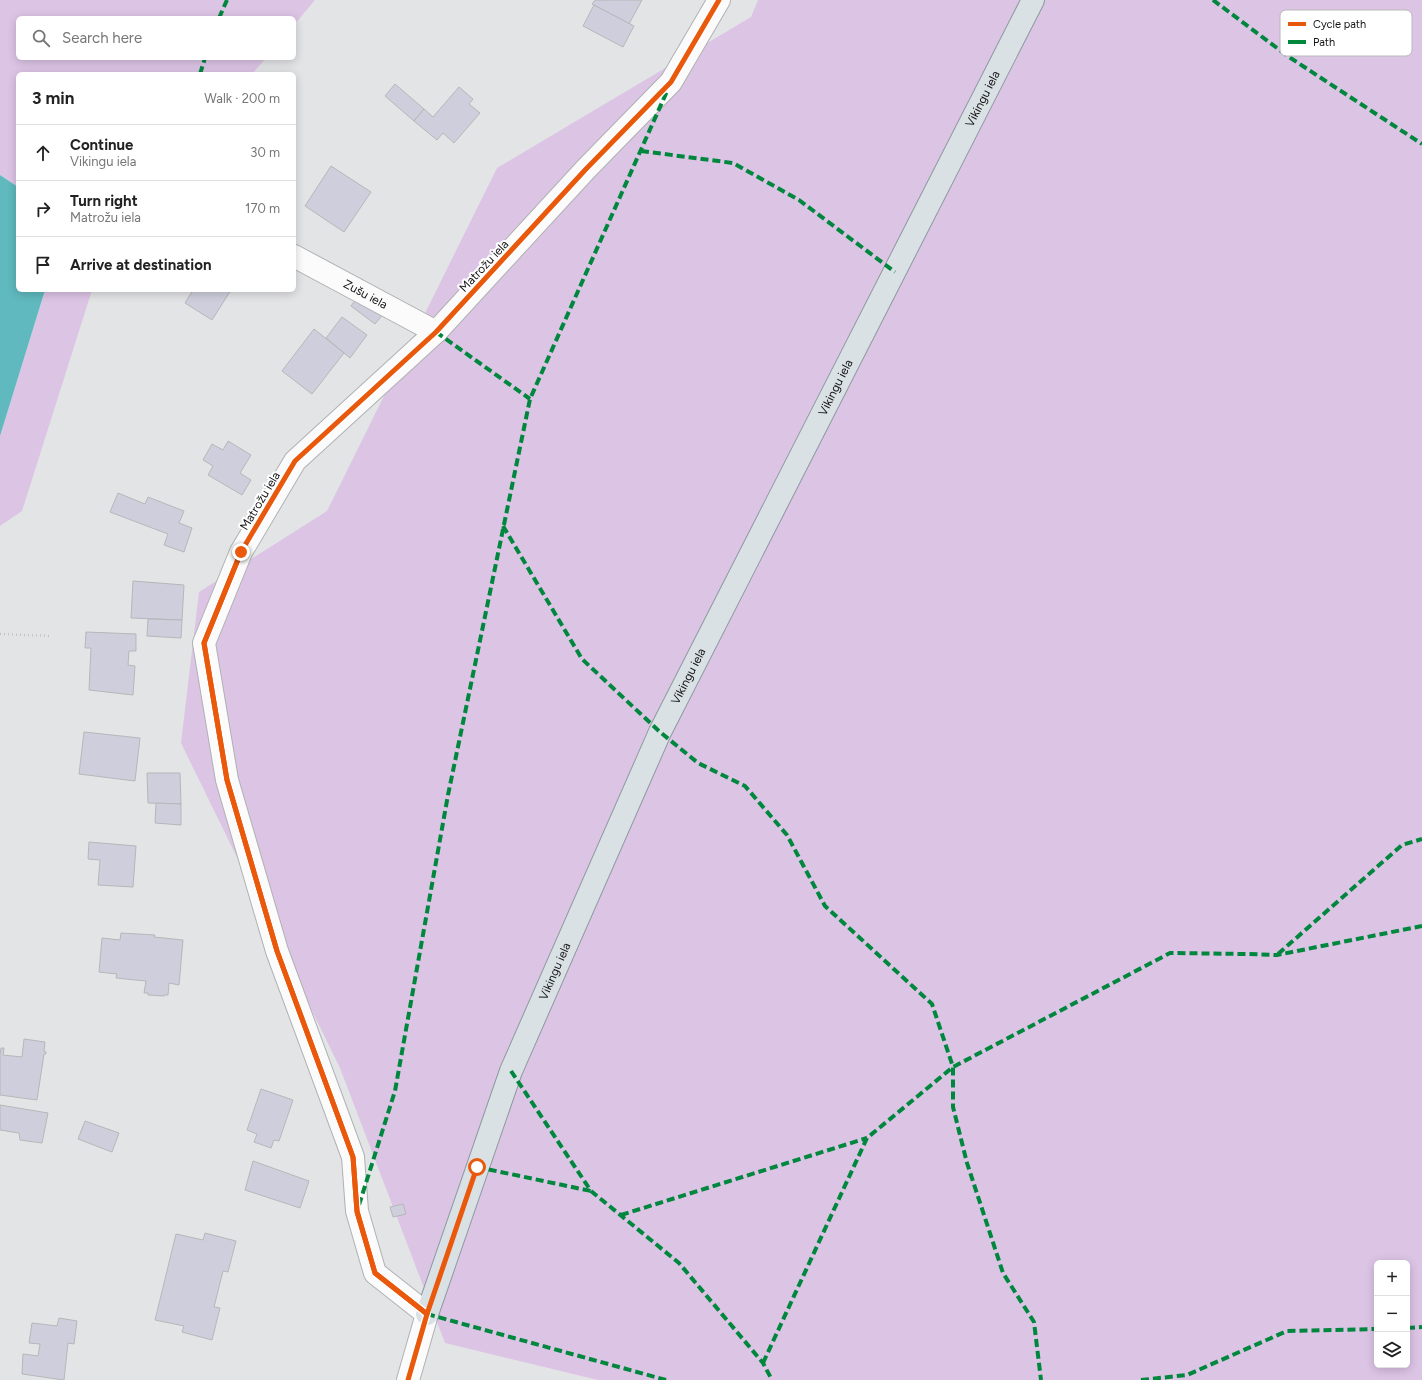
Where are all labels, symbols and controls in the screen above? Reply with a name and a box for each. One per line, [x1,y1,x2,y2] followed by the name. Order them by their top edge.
[1280,10,1412,56] legend
[16,16,296,60] search box
[1313,18,1366,31] text: Cycle path
[30,27,52,49] icon: search
[62,29,142,47] text: Search here
[1313,36,1335,49] text: Path
[962,68,1003,129] street label: Vikingu iela
[32,88,74,108] text: 3 min
[204,91,280,106] text: Walk · 200 m
[70,136,133,154] text: Continue
[32,142,54,164] icon: ahead
[250,145,280,160] text: 30 m
[70,154,136,169] text: Vikingu iela
[70,192,138,210] text: Turn right
[32,198,54,220] icon: right
[245,201,280,216] text: 170 m
[70,210,141,225] text: Matrožu iela
[457,237,511,295] street label: Matrožu iela
[32,254,54,276] icon: arrive
[70,256,211,274] text: Arrive at destination
[341,277,390,312] street label: Zušu iela
[815,357,856,418] street label: Vikingu iela
[237,469,283,533] street label: Matrožu iela
[232,543,250,561] route end
[668,646,709,707] street label: Vikingu iela
[536,940,574,1002] street label: Vikingu iela
[468,1158,486,1176] route start
[1374,1260,1410,1368] map controls
[1374,1260,1410,1296] button: +
[1374,1296,1410,1332] button: −
[1374,1332,1410,1368] button: layers

